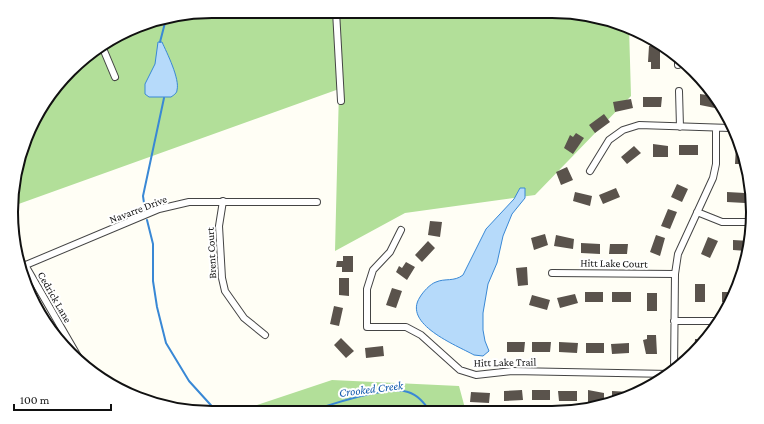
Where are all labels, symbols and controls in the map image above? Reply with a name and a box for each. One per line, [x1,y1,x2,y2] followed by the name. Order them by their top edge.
[108,192,169,225] street label: Navarre Drive
[204,227,218,279] street label: Brent Court
[580,256,648,270] street label: Hitt Lake Court
[36,269,75,325] street label: Cedrick Lane
[474,355,537,369] street label: Hitt Lake Trail
[338,378,404,400] water label: Crooked Creek
[14,386,111,412] scale bar
[20,393,50,407] text: 100 m

